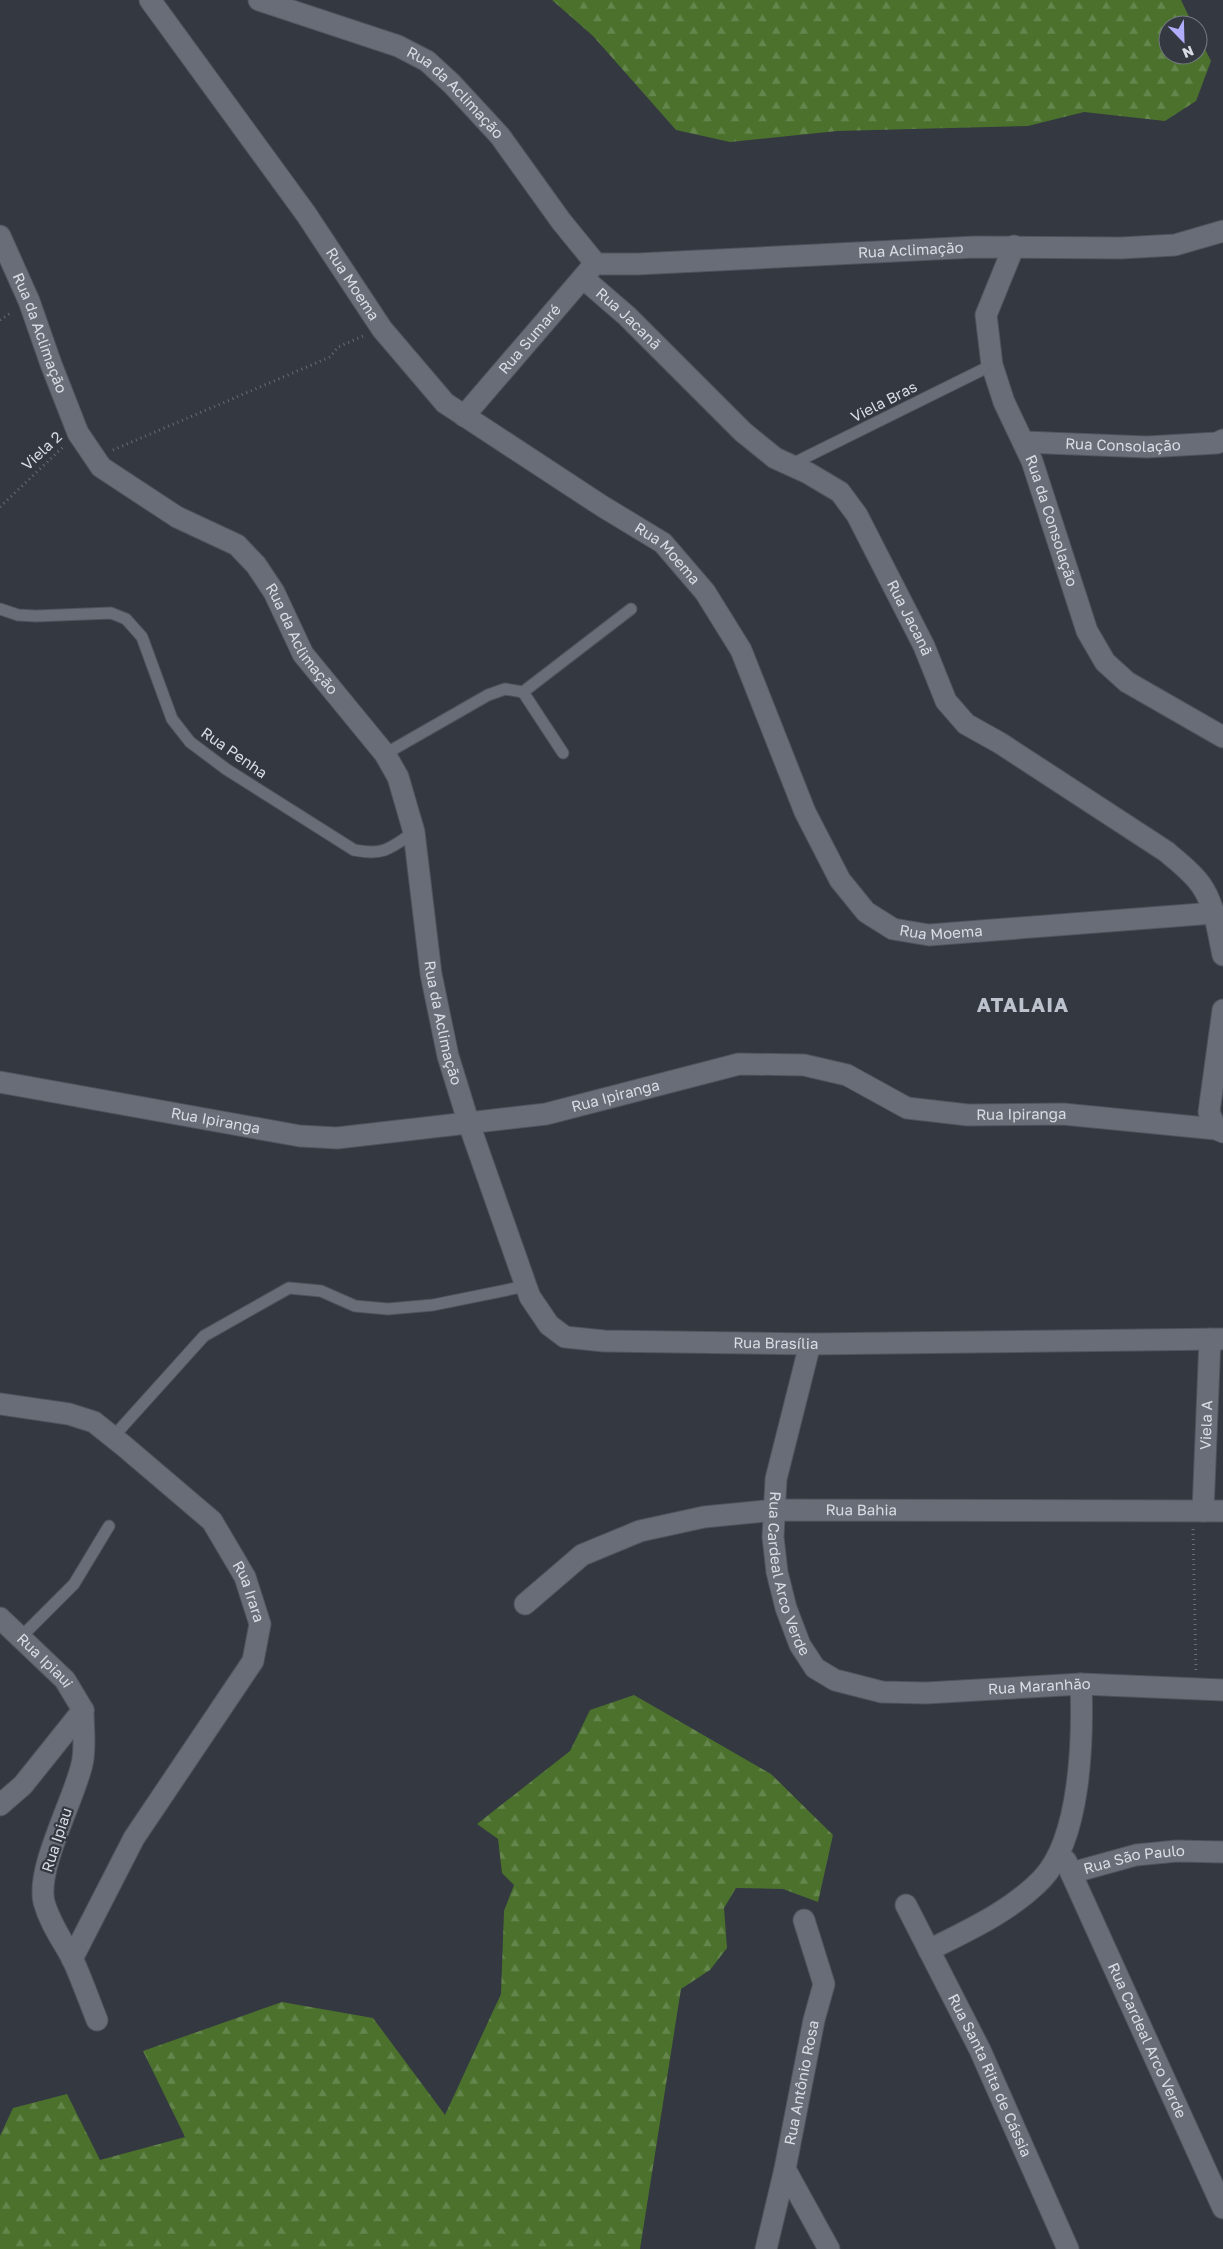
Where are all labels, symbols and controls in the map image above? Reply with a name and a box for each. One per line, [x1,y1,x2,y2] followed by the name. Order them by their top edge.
[1158,15,1208,65] north arrow
[404,42,508,142] street label: Rua da Aclimação
[1180,43,1196,62] text: N
[857,238,964,261] street label: Rua Aclimação
[323,244,384,324] street label: Rua Moema
[10,270,71,395] street label: Rua da Aclimação
[593,283,665,353] street label: Rua Jacanã
[494,300,564,377] street label: Rua Sumaré
[847,377,920,425] street label: Viela Bras
[17,427,65,473] street label: Viela 2
[1065,434,1181,455] street label: Rua Consolação
[1022,452,1082,589] street label: Rua da Consolação
[632,518,704,588] street label: Rua Moema
[884,577,937,658] street label: Rua Jacanã
[262,579,342,698] street label: Rua da Aclimação
[198,723,271,781] street label: Rua Penha
[898,920,983,943] street label: Rua Moema
[421,960,466,1087] street label: Rua da Aclimação
[977,992,1069,1016] district label: ATALAIA
[569,1075,661,1115] street label: Rua Ipiranga
[170,1103,262,1137] street label: Rua Ipiranga
[976,1104,1067,1123] street label: Rua Ipiranga
[733,1333,818,1352] street label: Rua Brasília
[1195,1400,1216,1450] street label: Viela A
[765,1491,815,1659] street label: Rua Cardeal Arco Verde
[825,1500,897,1518] street label: Rua Bahia
[229,1557,269,1624] street label: Rua Irara
[14,1629,77,1691] street label: Rua Ipiaui
[987,1674,1091,1697] street label: Rua Maranhão
[37,1805,75,1874] street label: Rua Ipiau
[1081,1841,1185,1877] street label: Rua São Paulo
[1105,1960,1191,2121] street label: Rua Cardeal Arco Verde
[945,1990,1036,2160] street label: Rua Santa Rita de Cássia
[780,2019,822,2147] street label: Rua Antônio Rosa

